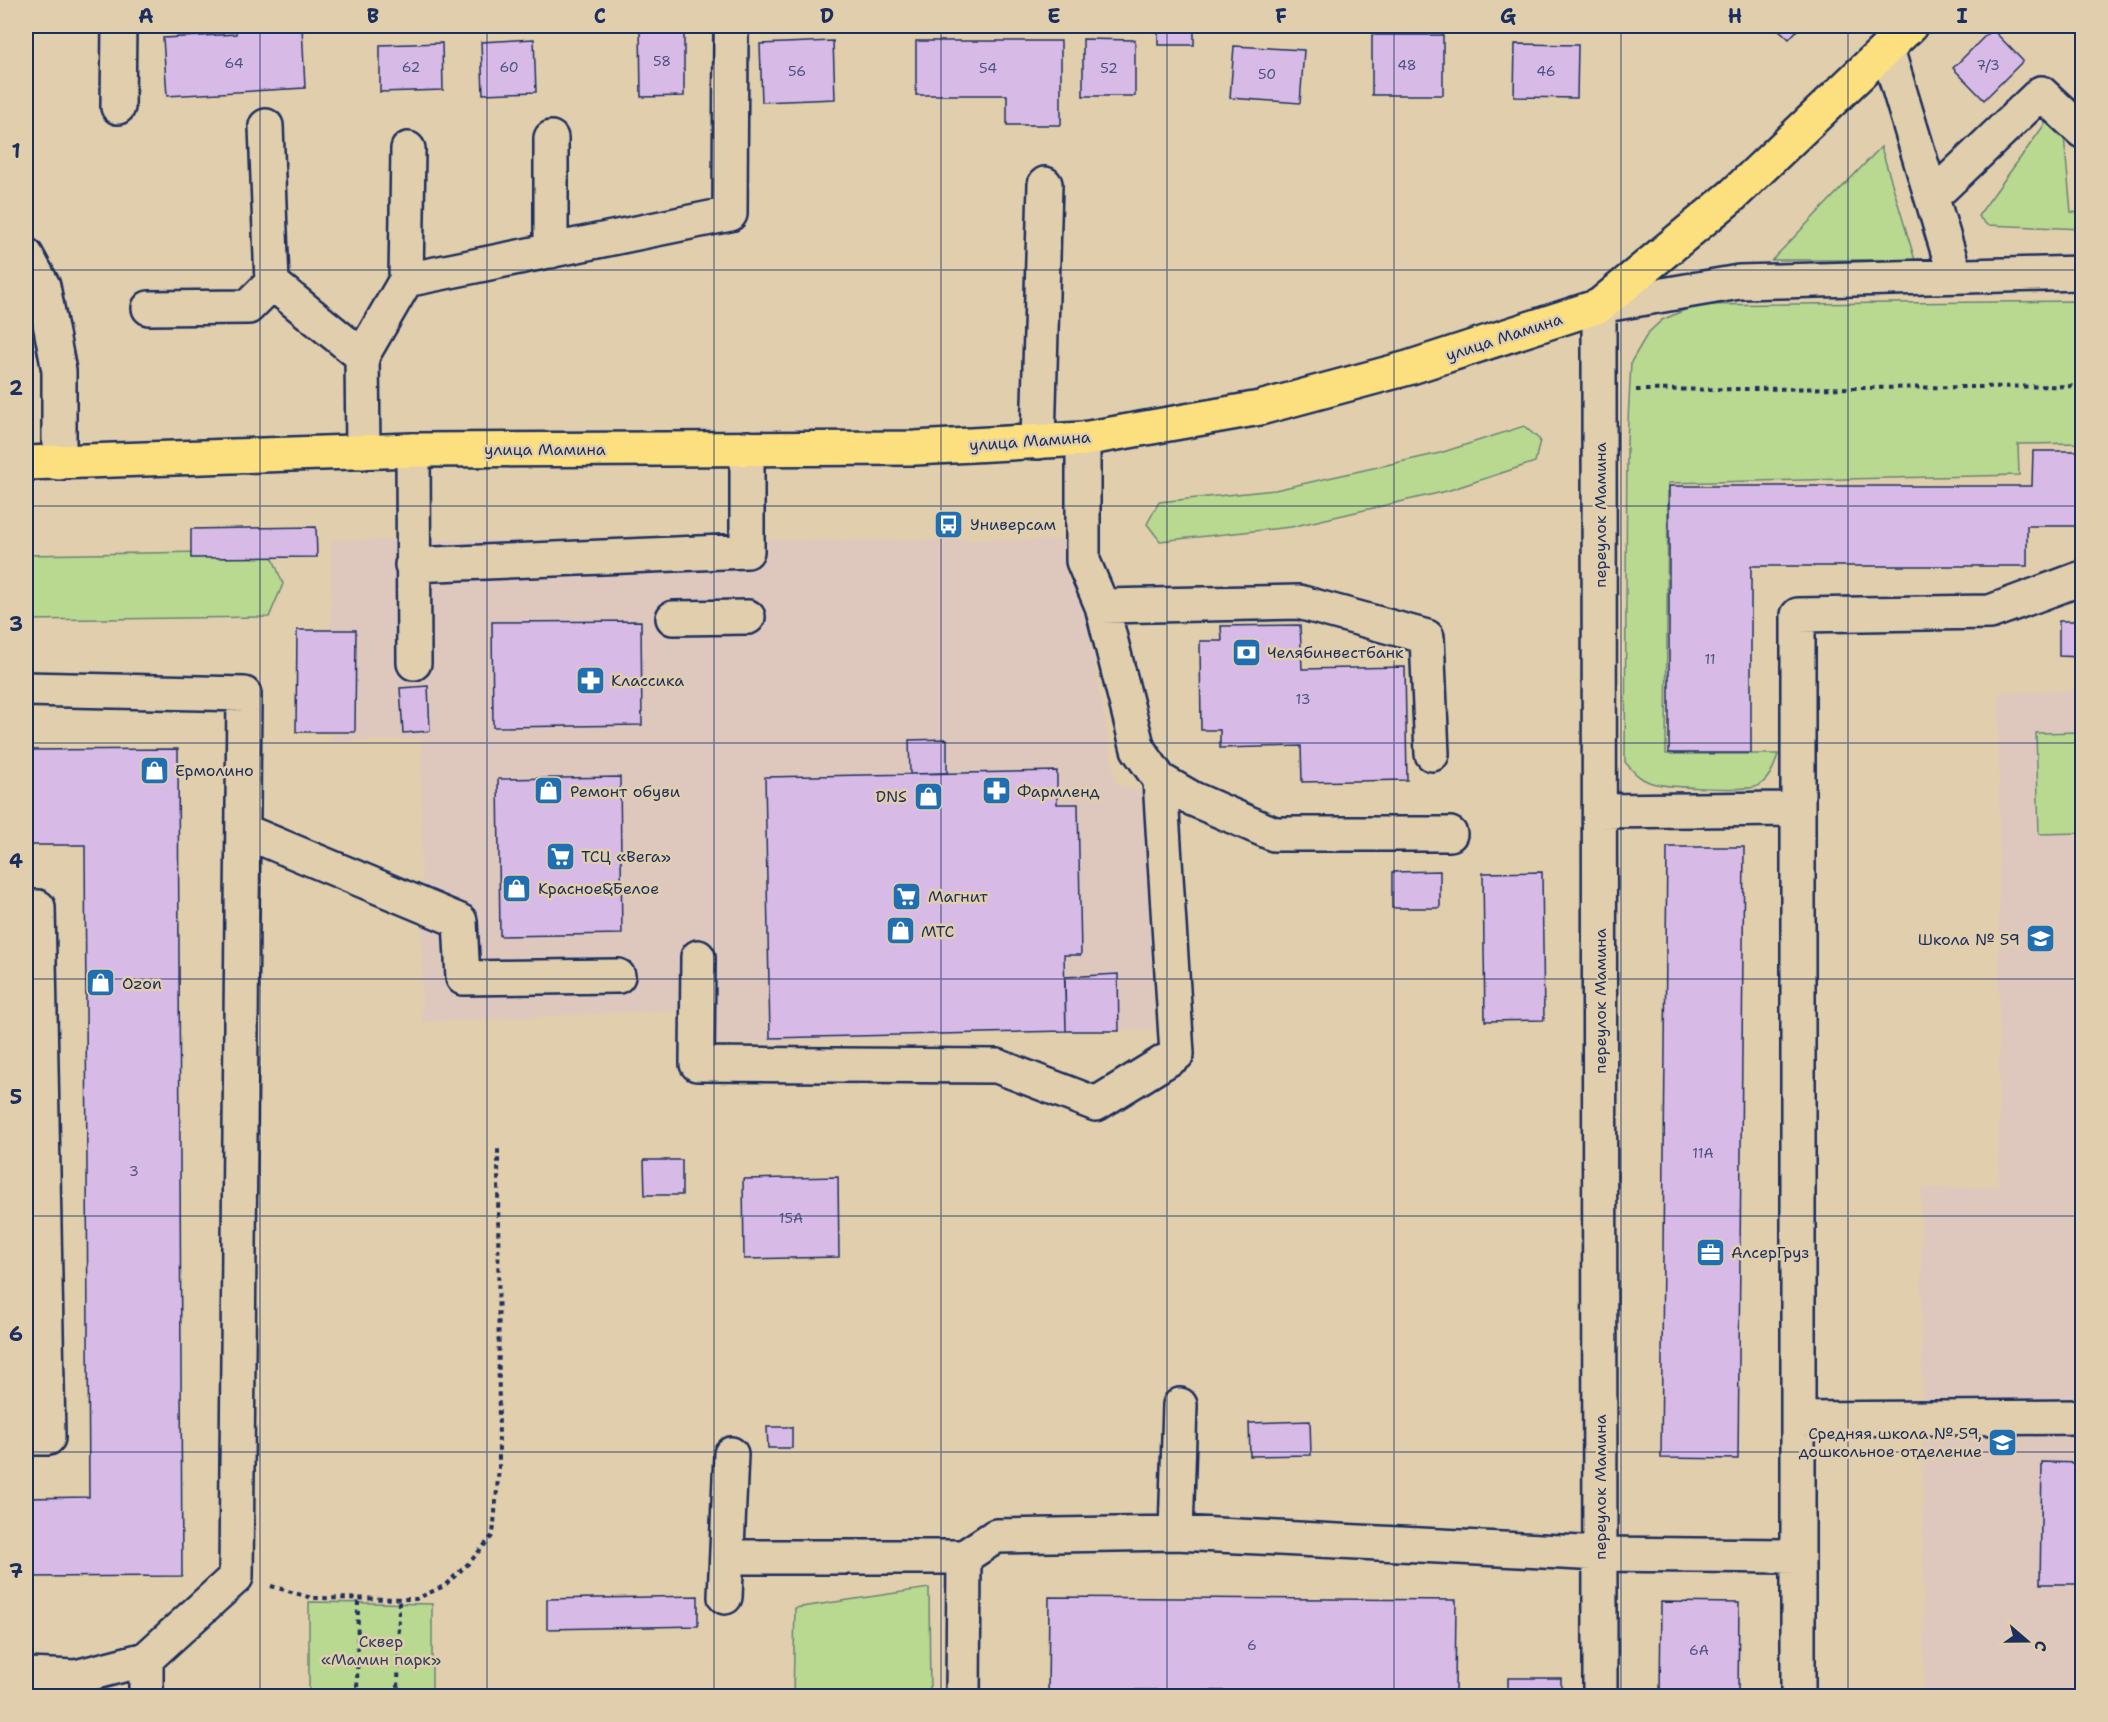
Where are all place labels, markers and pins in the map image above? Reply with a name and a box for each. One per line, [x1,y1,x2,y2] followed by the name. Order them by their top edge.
[933,508,965,540] bus stop icon: Универсам
[970,514,1056,535] place label: Универсам
[1230,636,1262,668] bank icon: Челябинвестбанк
[1267,642,1404,663] place label: Челябинвестбанк
[574,664,606,696] pharmacy icon: Классика
[611,670,684,691] place label: Классика
[138,754,170,786] shop icon: Ермолино
[175,760,254,781] place label: Ермолино
[533,775,565,807] shop icon: Ремонт обуви
[980,775,1012,807] pharmacy icon: Фармленд
[912,780,944,812] shop icon: DNS
[570,781,680,802] place label: Ремонт обуви
[1017,781,1100,802] place label: Фармленд
[875,786,907,807] place label: DNS
[544,840,576,872] supermarket icon: ТСЦ «Вега»
[581,846,671,867] place label: ТСЦ «Вега»
[501,872,533,904] shop icon: Красное&Белое
[538,878,659,899] place label: Красное&Белое
[891,880,923,912] supermarket icon: Магнит
[928,886,989,907] place label: Магнит
[884,915,916,947] shop icon: МТС
[921,921,955,942] place label: МТС
[2025,923,2057,955] school or university icon: Школа № 59
[1918,929,2020,950] place label: Школа № 59
[85,967,117,999] shop icon: Ozon
[122,973,162,994] place label: Ozon
[1694,1236,1726,1268] office icon: АлсерГруз
[1731,1242,1809,1263] place label: АлсерГруз
[1799,1423,1982,1462] place label: Средняя школа № 59, дошкольное отделение
[1987,1426,2019,1458] school or university icon: Средняя школа № 59, дошкольное отделение

